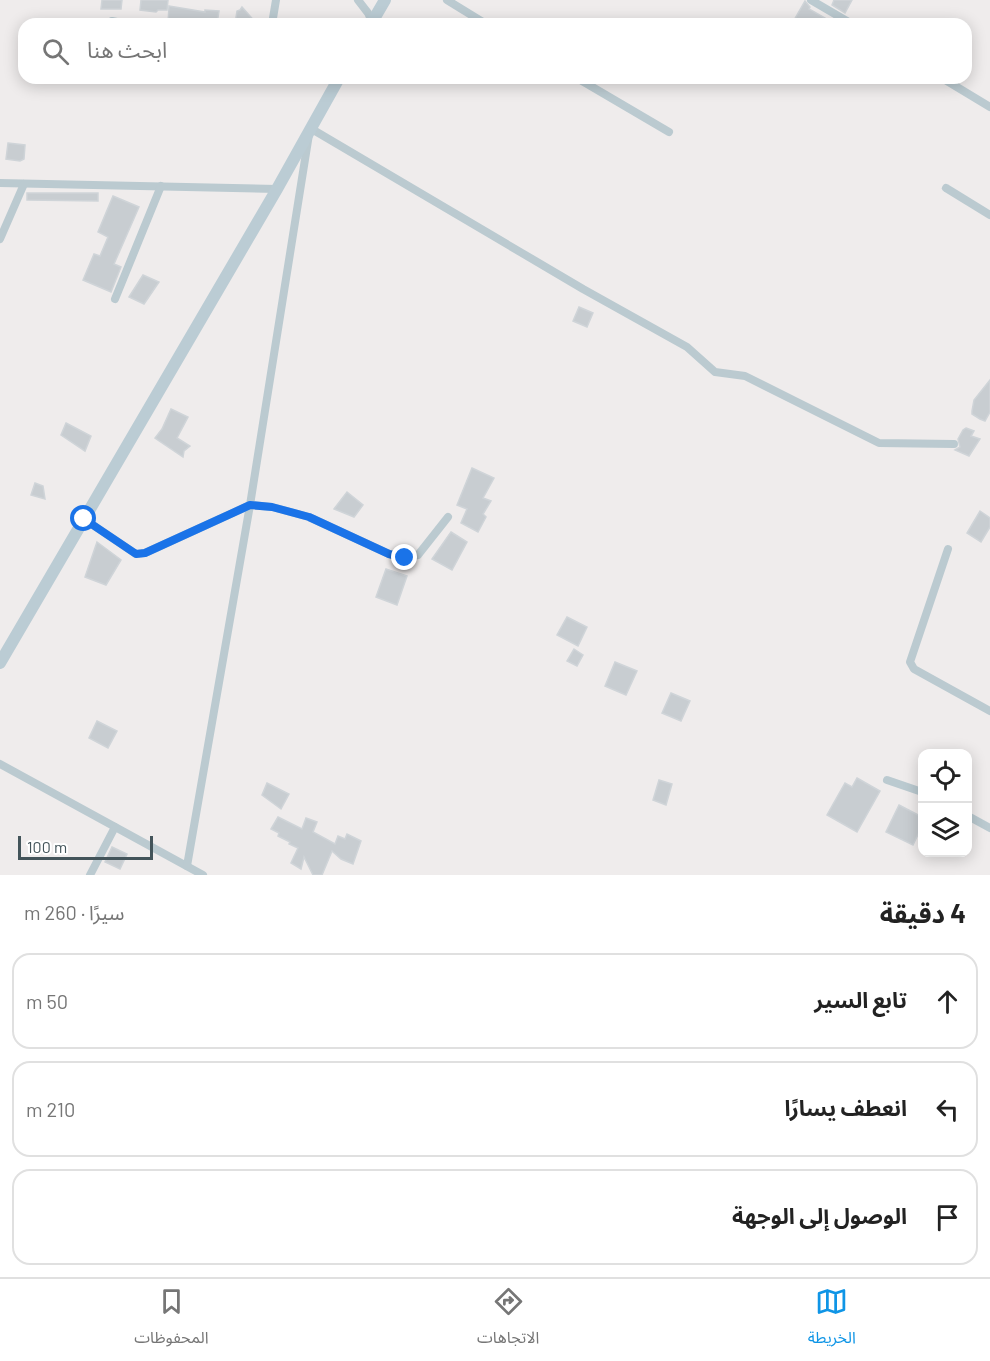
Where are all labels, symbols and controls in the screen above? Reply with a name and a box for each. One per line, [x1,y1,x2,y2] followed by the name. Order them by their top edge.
[18,18,972,84] search box
[39,35,72,68] icon: search
[87,36,167,62] text: ابحث هنا
[70,505,96,531] route start
[391,544,417,570] route end
[918,749,972,857] map controls
[918,749,972,803] button: locate
[918,803,972,857] button: layers
[18,833,153,860] scale bar
[27,837,67,856] text: 100 m
[880,897,966,928] text: 4 دقيقة
[24,900,124,924] text: سيرًا · 260 m
[931,985,964,1018] icon: ahead
[814,986,907,1012] text: تابع السير
[26,989,68,1013] text: 50 m
[931,1093,964,1126] icon: left
[784,1094,907,1120] text: انعطف يسارًا
[26,1097,75,1121] text: 210 m
[931,1201,964,1234] icon: arrive
[732,1202,907,1228] text: الوصول إلى الوجهة
[134,1285,208,1355] tab: المحفوظات
[477,1285,539,1355] tab: الاتجاهات
[808,1285,856,1355] tab: الخريطة

